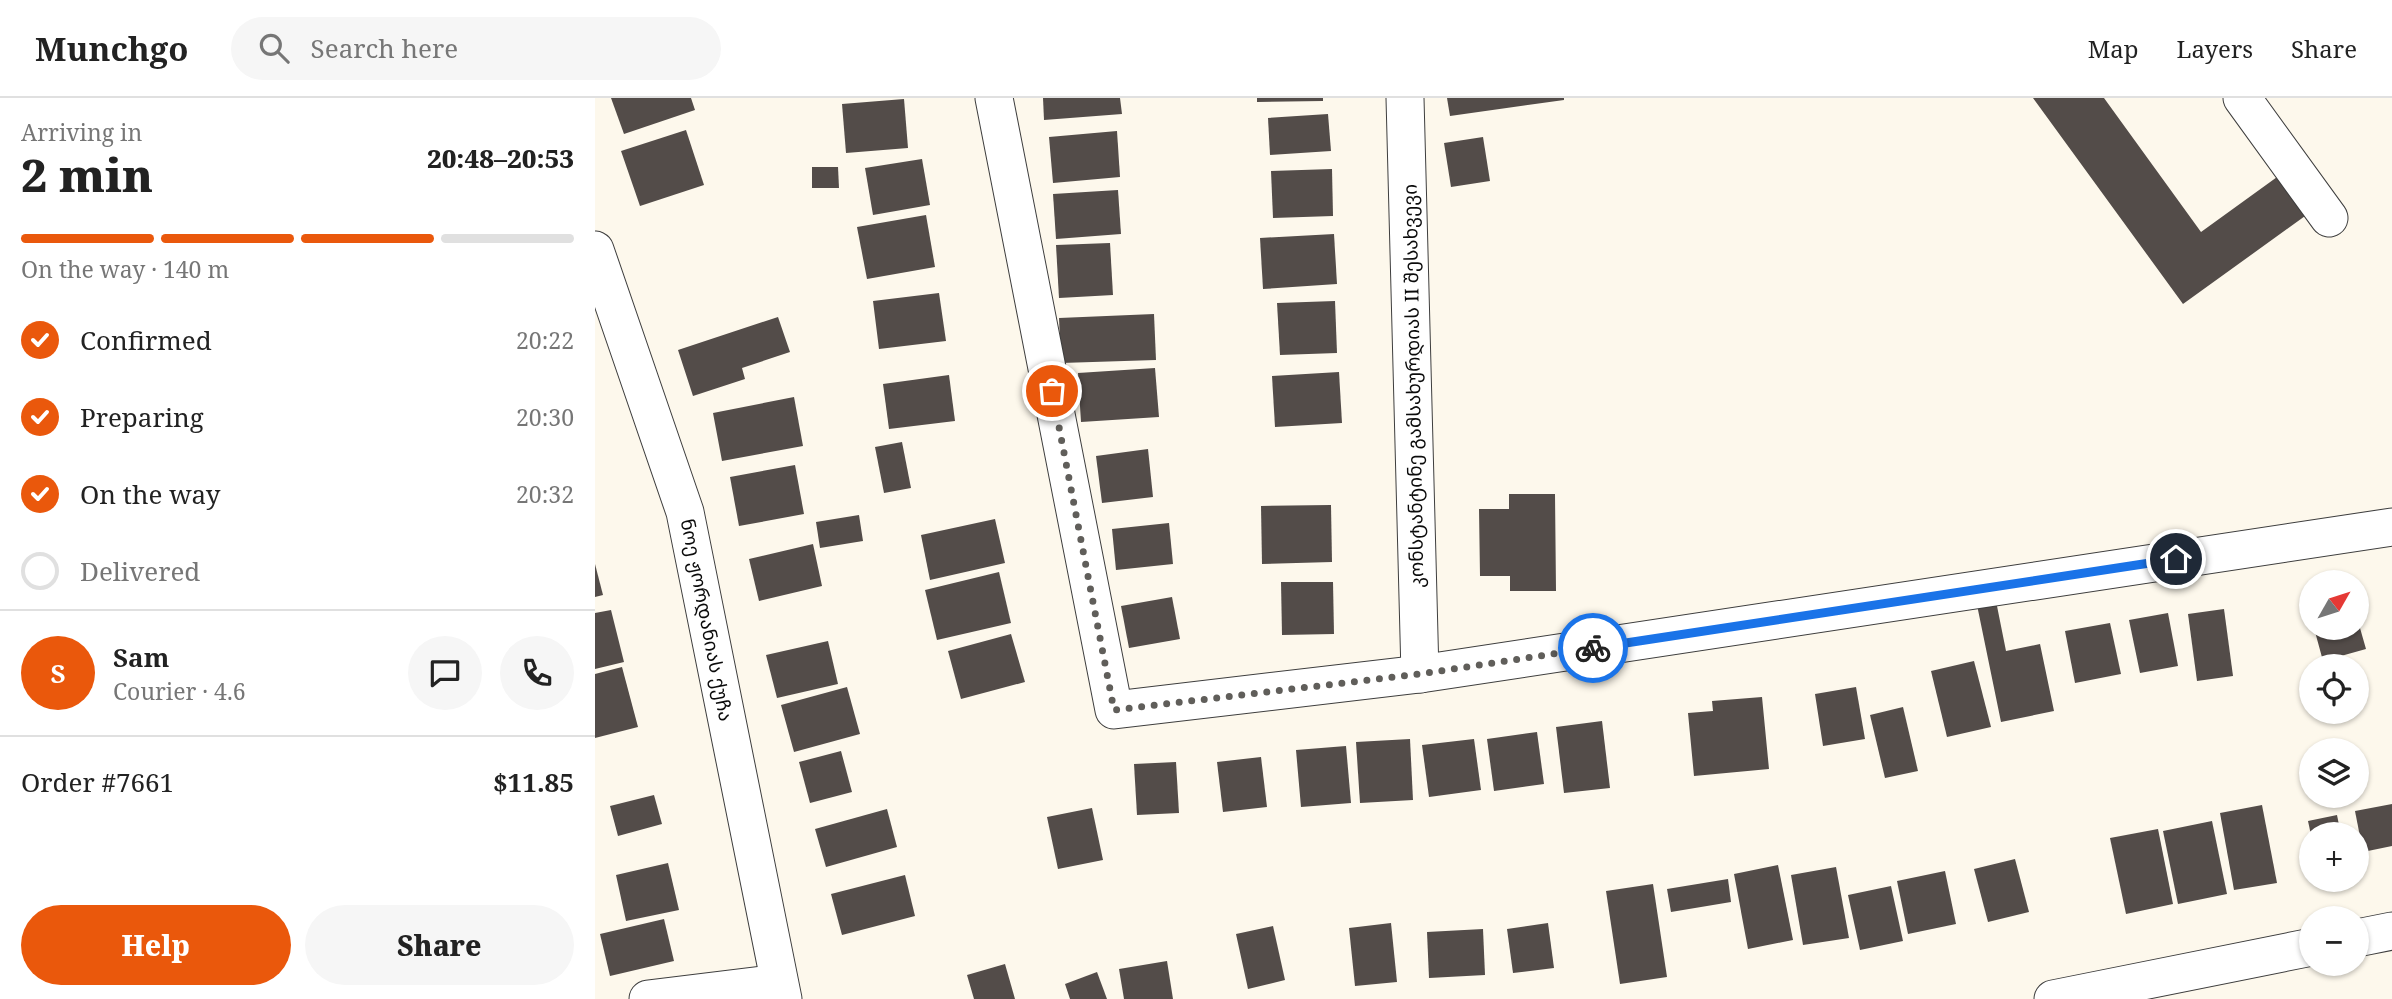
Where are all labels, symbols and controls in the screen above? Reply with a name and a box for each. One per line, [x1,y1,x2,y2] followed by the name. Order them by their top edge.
[231,17,721,80] search box
[35,26,189,71] text: Munchgo
[255,29,293,67] icon: search
[311,30,458,66] text: Search here
[2088,32,2139,65] text: Map
[2177,32,2253,65] text: Layers
[2291,32,2357,65] text: Share
[21,116,142,148] text: Arriving in
[427,140,574,176] text: 20:48–20:53
[21,143,153,205] text: 2 min
[1396,184,1430,588] street label: კონსტანტინე გამსახურდიას II შესახვევი
[21,253,229,285] text: On the way · 140 m
[21,321,59,359] icon: check
[80,322,212,358] text: Confirmed
[516,324,574,356] text: 20:22
[1022,361,1082,421] pin
[1033,372,1071,410] icon: bag
[21,398,59,436] icon: check
[80,399,204,435] text: Preparing
[516,401,574,433] text: 20:30
[21,475,59,513] icon: check
[80,476,220,512] text: On the way
[516,478,574,510] text: 20:32
[675,517,739,723] street label: ნოე ჟორდანიას ქუჩა
[2146,529,2206,589] pin
[2157,540,2195,578] icon: home
[80,553,200,589] text: Delivered
[2299,570,2369,640] north arrow
[2299,570,2369,976] map controls
[1558,613,1628,683] courier
[1574,629,1612,667] icon: bike
[408,636,482,710] button: chat
[500,636,574,710] button: phone
[113,639,169,675] text: Sam
[2299,654,2369,724] button: locate
[50,655,66,691] text: S
[113,675,246,707] text: Courier · 4.6
[2299,738,2369,808] button: layers
[21,764,174,800] text: Order #7661
[493,764,574,800] text: $11.85
[2299,822,2369,892] button: +
[21,905,291,985] button: Help
[305,905,574,985] button: Share
[2299,906,2369,976] button: −

